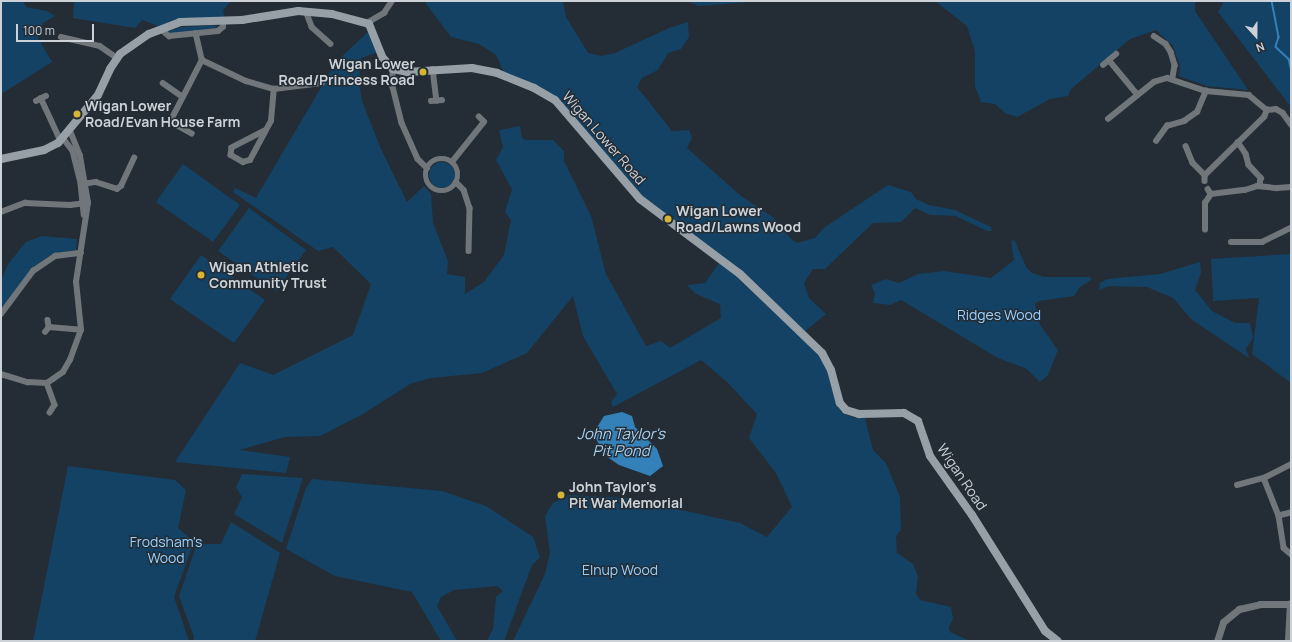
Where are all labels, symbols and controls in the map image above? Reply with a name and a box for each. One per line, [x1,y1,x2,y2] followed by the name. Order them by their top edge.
[18,16,96,42] scale bar
[1236,16,1276,56] north arrow
[23,22,55,39] text: 100 m
[1254,39,1267,56] text: N
[278,56,415,88] place label: Wigan Lower Road/Princess Road
[418,67,428,77] marker: Wigan Lower Road/Princess Road
[559,88,649,188] street label: Wigan Lower Road
[85,98,240,130] place label: Wigan Lower Road/Evan House Farm
[72,109,82,119] marker: Wigan Lower Road/Evan House Farm
[676,203,801,236] place label: Wigan Lower Road/Lawns Wood
[663,214,673,224] marker: Wigan Lower Road/Lawns Wood
[209,259,327,292] place label: Wigan Athletic Community Trust
[196,270,206,280] marker: Wigan Athletic Community Trust
[957,307,1041,323] park label: Ridges Wood
[577,424,665,459] water label: John Taylor's Pit Pond
[934,441,990,513] street label: Wigan Road
[569,479,683,512] place label: John Taylor's Pit War Memorial
[556,490,566,500] marker: John Taylor's Pit War Memorial
[130,534,202,566] park label: Frodsham's Wood
[582,562,658,578] park label: Elnup Wood

